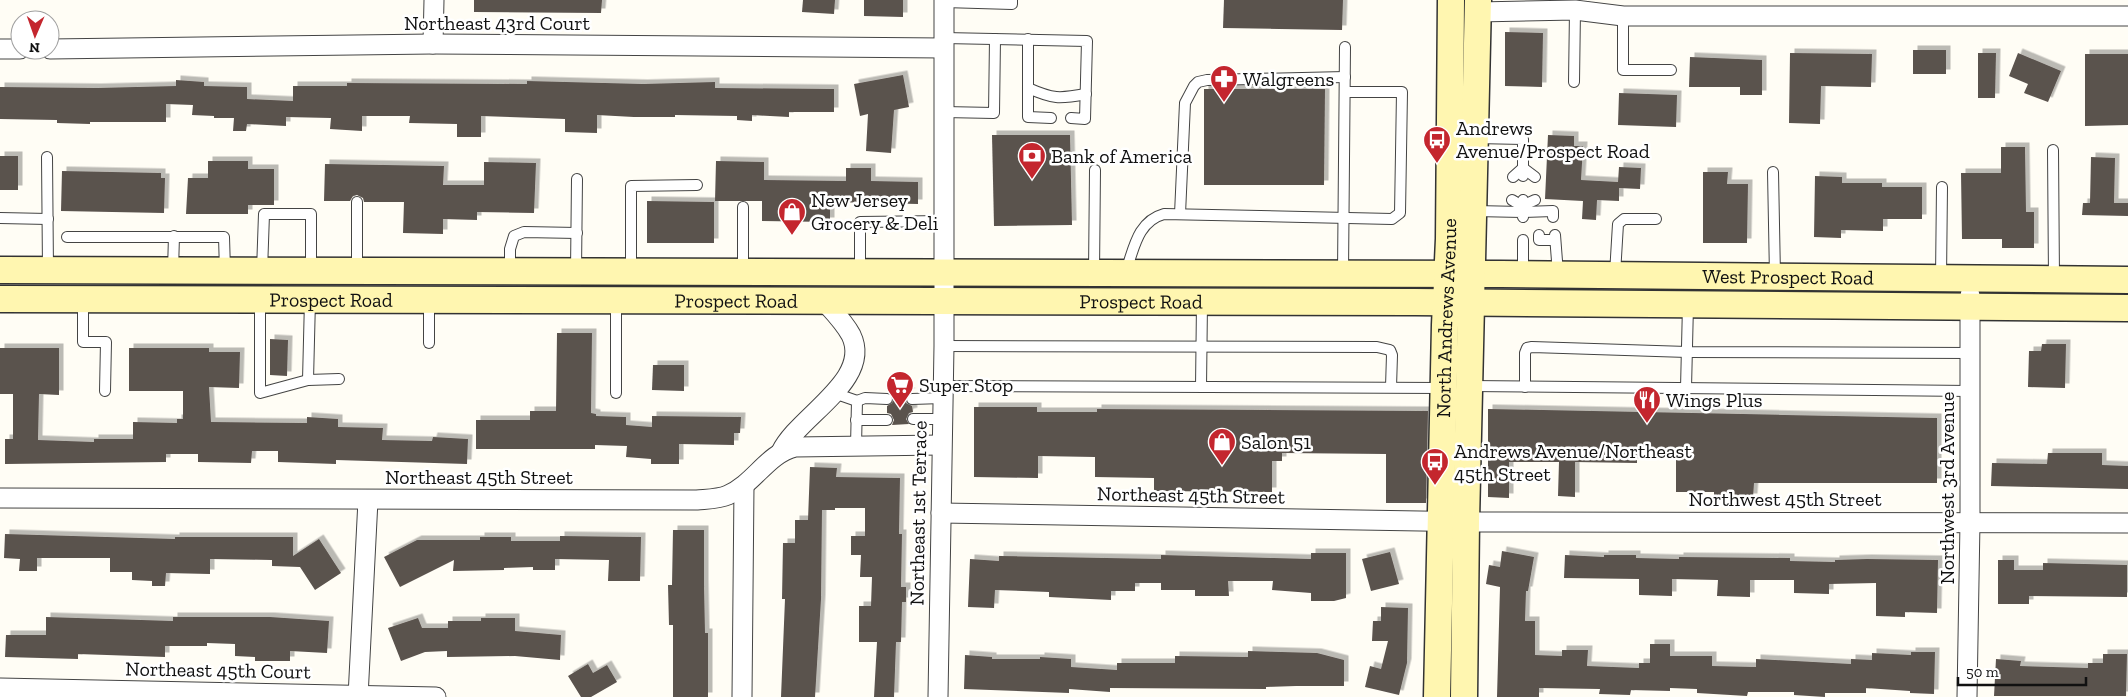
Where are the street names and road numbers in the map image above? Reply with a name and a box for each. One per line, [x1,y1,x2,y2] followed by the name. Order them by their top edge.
[404,11,591,35] street label: Northeast 43rd Court
[1431,218,1461,418] street label: North Andrews Avenue
[1702,264,1874,290] street label: West Prospect Road
[269,288,393,312] street label: Prospect Road
[674,288,798,313] street label: Prospect Road
[1079,289,1203,314] street label: Prospect Road
[1935,392,1959,584] street label: Northwest 3rd Avenue
[904,420,932,606] street label: Northeast 1st Terrace
[385,465,574,489] street label: Northeast 45th Street
[1097,481,1286,509] street label: Northeast 45th Street
[1688,487,1882,511] street label: Northwest 45th Street
[125,656,312,684] street label: Northeast 45th Court

